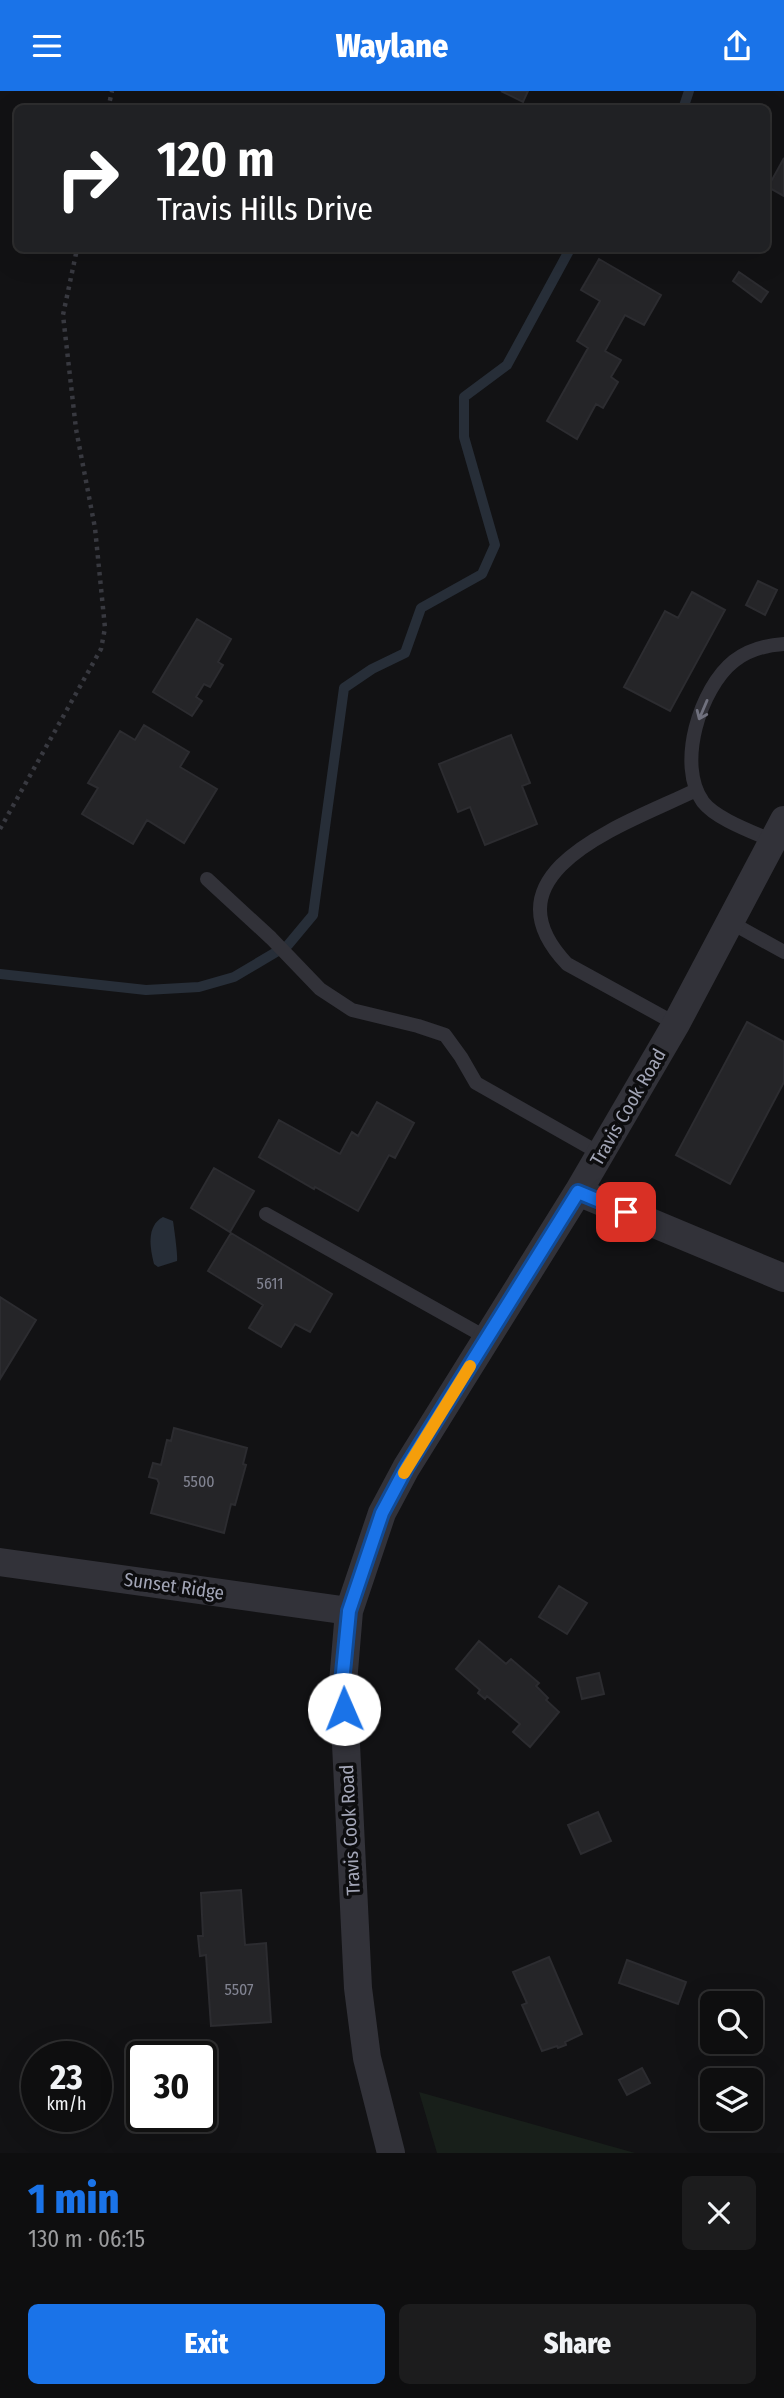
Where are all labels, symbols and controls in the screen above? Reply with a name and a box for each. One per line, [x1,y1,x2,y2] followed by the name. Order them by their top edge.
[28,27,66,65] icon: menu
[336,27,448,65] text: Waylane
[718,27,756,65] icon: share
[157,130,275,189] text: 120 m
[42,133,133,224] icon: right
[157,190,373,228] text: Travis Hills Drive
[695,698,708,720] one-way arrow
[585,1044,671,1170] street label: Travis Cook Road
[596,1182,656,1242] pin
[607,1193,645,1231] icon: arrive
[257,1274,283,1293] house number: 5611
[183,1472,215,1491] house number: 5500
[122,1568,226,1604] street label: Sunset Ridge
[307,1672,381,1746] position arrow
[335,1764,365,1896] street label: Travis Cook Road
[224,1980,254,1999] house number: 5507
[700,1991,763,2131] map controls
[700,1991,763,2054] button: search
[126,2041,217,2132] speed limit sign: 30
[50,2056,83,2098] text: 23
[700,2068,763,2131] button: layers
[46,2093,87,2115] text: km/h
[28,2174,119,2224] text: 1 min
[682,2176,756,2250] button: close
[28,2225,145,2253] text: 130 m · 06:15
[28,2304,385,2384] button: Exit
[399,2304,756,2384] button: Share

